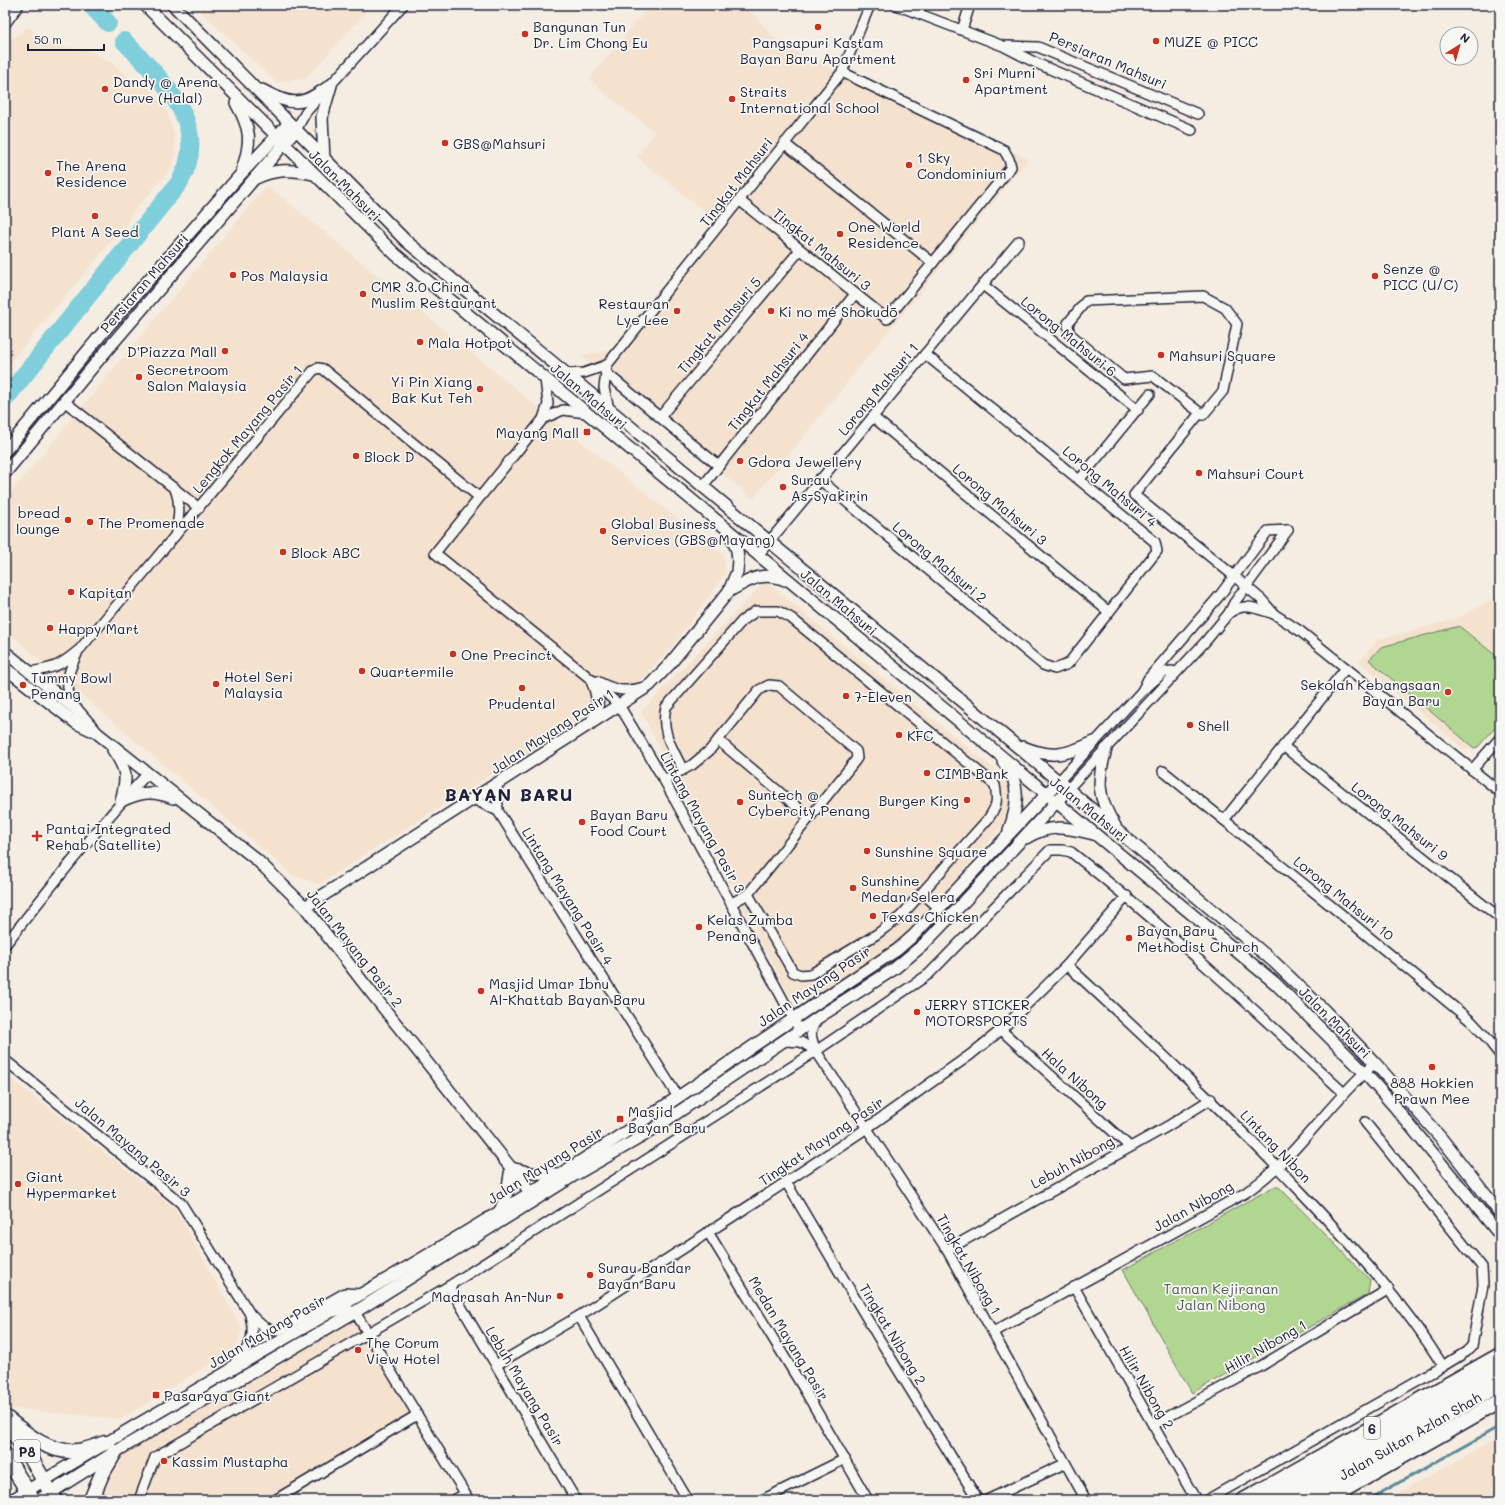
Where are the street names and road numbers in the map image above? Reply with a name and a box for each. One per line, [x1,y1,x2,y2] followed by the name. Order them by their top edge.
[1046,27,1170,93] street label: Persiaran Mahsuri
[695,133,777,231] street label: Tingkat Mahsuri
[305,145,385,225] street label: Jalan Mahsuri
[769,204,875,294] street label: Tingkat Mahsuri 3
[96,229,192,337] street label: Persiaran Mahsuri
[673,273,765,377] street label: Tingkat Mahsuri 5
[1017,292,1121,380] street label: Lorong Mahsuri 6
[723,327,813,435] street label: Tingkat Mahsuri 4
[834,339,922,439] street label: Lorong Mahsuri 1
[547,358,631,434] street label: Jalan Mahsuri
[188,361,306,497] street label: Lengkok Mayang Pasir 1
[1059,441,1162,532] street label: Lorong Mahsuri 4
[949,459,1051,549] street label: Lorong Mahsuri 3
[889,517,991,607] street label: Lorong Mahsuri 2
[797,564,881,640] street label: Jalan Mahsuri
[487,684,617,778] street label: Jalan Mayang Pasir 1
[656,748,750,896] street label: Lintang Mayang Pasir 3
[1046,772,1132,846] street label: Jalan Mahsuri
[1348,777,1452,865] street label: Lorong Mahsuri 9
[518,824,619,969] street label: Lintang Mayang Pasir 4
[1290,852,1399,945] street label: Lorong Mahsuri 10
[303,885,407,1011] street label: Jalan Mayang Pasir 2
[754,941,874,1031] street label: Jalan Mayang Pasir
[1295,982,1375,1062] street label: Jalan Mahsuri
[1038,1043,1112,1113] street label: Hala Nibong
[755,1092,887,1190] street label: Tingkat Mayang Pasir
[71,1093,195,1201] street label: Jalan Mayang Pasir 3
[1236,1106,1316,1186] street label: Lintang Nibon
[484,1122,606,1208] street label: Jalan Mayang Pasir
[1027,1131,1117,1193] street label: Lebuh Nibong
[1150,1176,1236,1236] street label: Jalan Nibong
[932,1210,1006,1318] street label: Tingkat Nibong 1
[744,1273,834,1403] street label: Medan Mayang Pasir
[855,1280,931,1388] street label: Tingkat Nibong 2
[205,1290,329,1372] street label: Jalan Mayang Pasir
[1220,1315,1310,1377] street label: Hilir Nibong 1
[482,1323,568,1449] street label: Lebuh Mayang Pasir
[1115,1342,1179,1432] street label: Hilir Nibong 2
[1335,1387,1485,1485] street label: Jalan Sultan Azlan Shah
[1364,1417,1380,1439] road number: 6
[14,1440,40,1462] road number: P8

